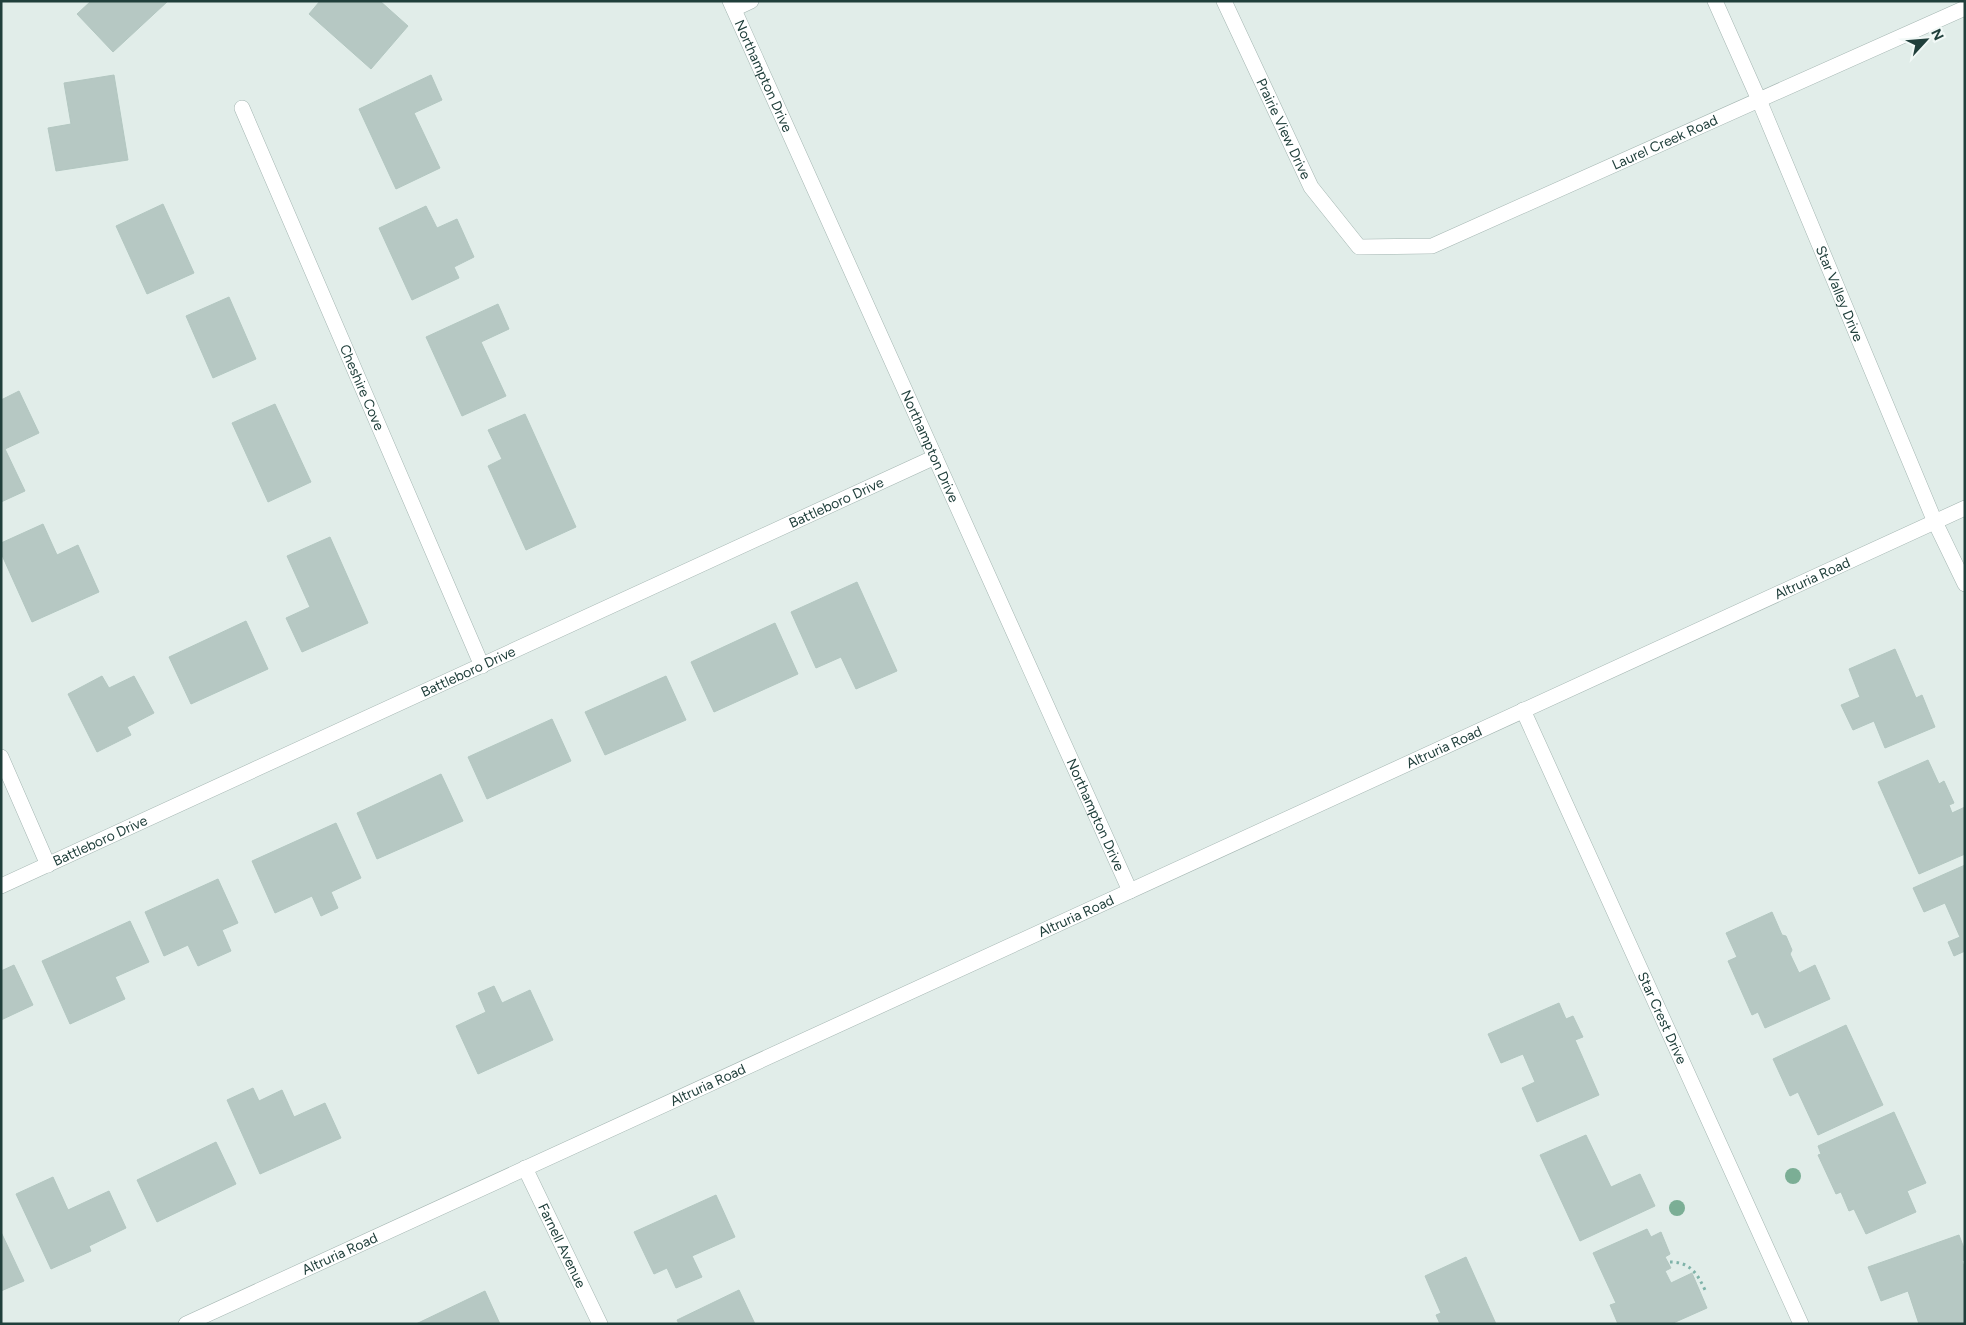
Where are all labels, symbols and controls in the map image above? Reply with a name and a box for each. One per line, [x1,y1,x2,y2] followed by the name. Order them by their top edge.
[1901,15,1951,65] north arrow
[731,17,796,135] street label: Northampton Drive
[1927,26,1947,43] text: N
[1252,76,1314,182] street label: Prairie View Drive
[1609,112,1720,174] street label: Laurel Creek Road
[1812,243,1867,345] street label: Star Valley Drive
[336,342,388,433] street label: Cheshire Cove
[897,388,962,505] street label: Northampton Drive
[786,474,887,532] street label: Battleboro Drive
[1772,554,1853,603] street label: Altruria Road
[418,643,519,701] street label: Battleboro Drive
[1404,723,1485,772] street label: Altruria Road
[1063,756,1128,874] street label: Northampton Drive
[50,812,151,870] street label: Battleboro Drive
[1036,892,1117,941] street label: Altruria Road
[1634,969,1690,1067] street label: Star Crest Drive
[667,1060,748,1110] street label: Altruria Road
[534,1201,590,1291] street label: Farnell Avenue
[299,1229,380,1279] street label: Altruria Road

